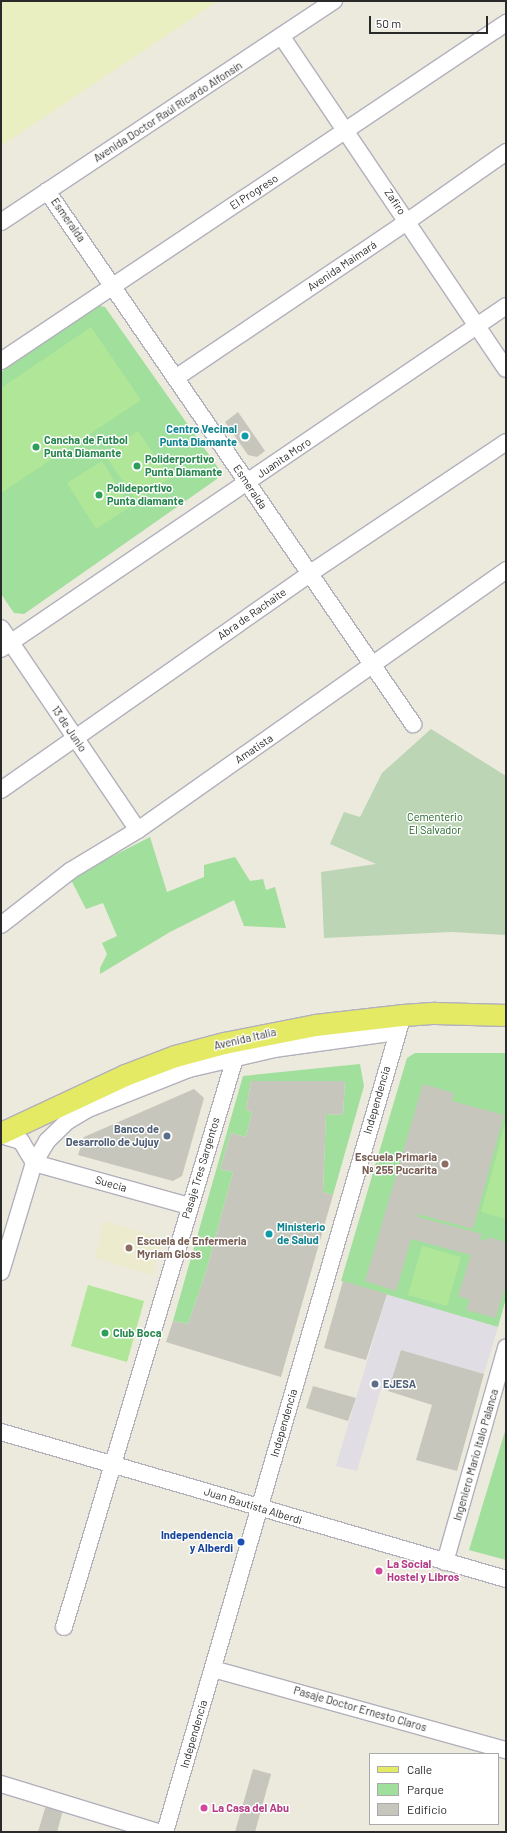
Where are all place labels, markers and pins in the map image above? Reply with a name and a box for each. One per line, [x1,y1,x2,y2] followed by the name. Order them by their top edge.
[160,423,237,449] place label: Centro Vecinal Punta Diamante
[240,431,250,441] marker: Centro Vecinal Punta Diamante
[44,434,128,460] place label: Cancha de Futbol Punta Diamante
[31,442,41,452] marker: Cancha de Futbol Punta Diamante
[145,453,222,479] place label: Poliderportivo Punta Diamante
[132,461,142,471] marker: Poliderportivo Punta Diamante
[107,482,184,508] place label: Polideportivo Punta diamante
[94,490,104,500] marker: Polideportivo Punta diamante
[66,1123,159,1149] place label: Banco de Desarrollo de Jujuy
[162,1131,172,1141] marker: Banco de Desarrollo de Jujuy
[355,1151,437,1177] place label: Escuela Primaria Nº 255 Pucarita
[440,1159,450,1169] marker: Escuela Primaria Nº 255 Pucarita
[277,1221,325,1247] place label: Ministerio de Salud
[264,1229,274,1239] marker: Ministerio de Salud
[137,1235,247,1261] place label: Escuela de Enfermeria Myriam Gloss
[124,1243,134,1253] marker: Escuela de Enfermeria Myriam Gloss
[113,1326,161,1340] place label: Club Boca
[100,1328,110,1338] marker: Club Boca
[383,1377,416,1391] place label: EJESA
[370,1379,380,1389] marker: EJESA
[161,1529,233,1555] place label: Independencia y Alberdi
[236,1537,246,1547] marker: Independencia y Alberdi
[387,1558,459,1584] place label: La Social Hostel y Libros
[374,1566,384,1576] marker: La Social Hostel y Libros
[212,1801,289,1815] place label: La Casa del Abu
[199,1803,209,1813] marker: La Casa del Abu

